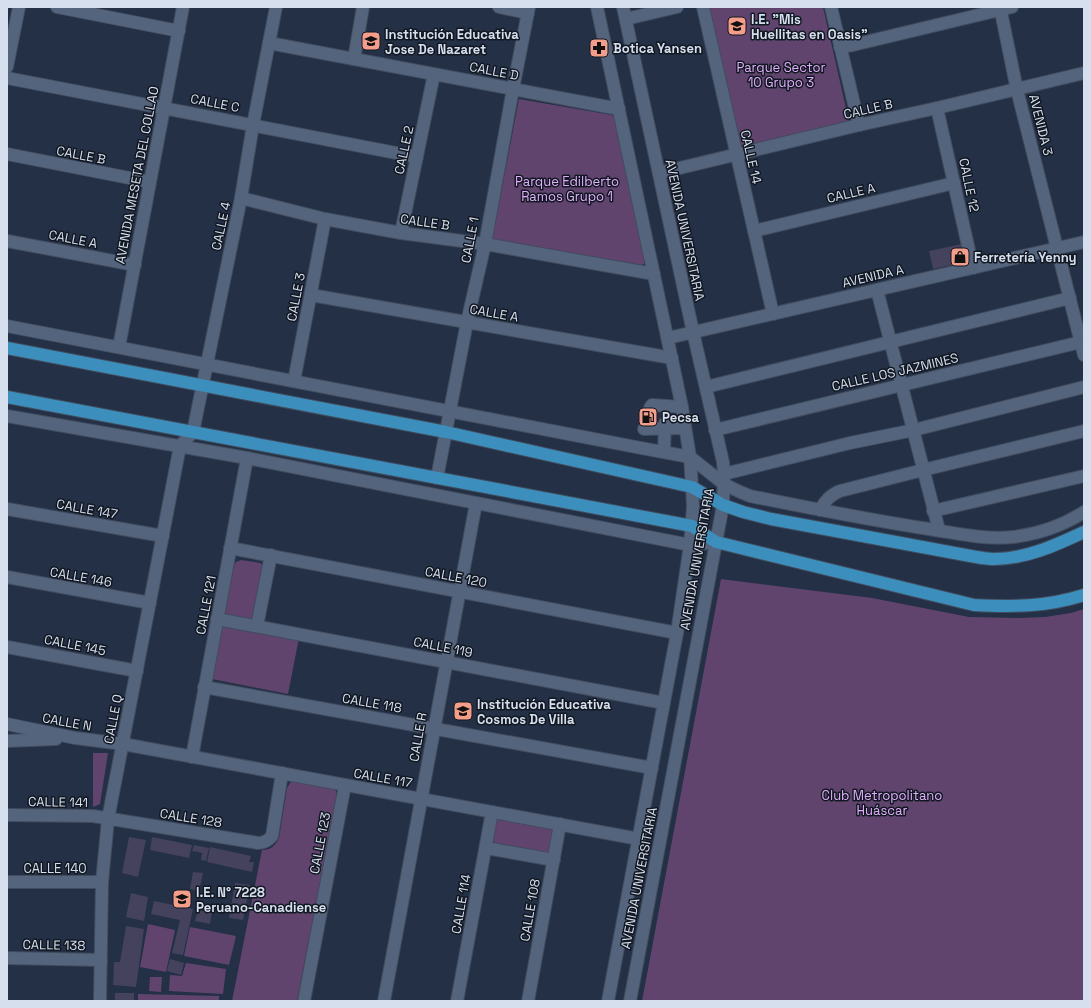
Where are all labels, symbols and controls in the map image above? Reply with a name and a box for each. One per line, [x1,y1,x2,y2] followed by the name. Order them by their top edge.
[751,11,868,43] place label: I.E. "Mis Huellitas en Oasis"
[726,15,748,37] school or university icon: I.E. "Mis Huellitas en Oasis"
[385,26,519,58] place label: Institución Educativa Jose De Nazaret
[360,30,382,52] school or university icon: Institución Educativa Jose De Nazaret
[588,37,610,59] pharmacy icon: Botica Yansen
[613,40,702,57] place label: Botica Yansen
[468,58,520,84] street label: CALLE D
[736,59,826,91] park label: Parque Sector 10 Grupo 3
[111,85,163,265] street label: AVENIDA MESETA DEL COLLAO
[189,90,241,116] street label: CALLE C
[1025,93,1057,157] street label: AVENIDA 3
[842,95,894,123] street label: CALLE B
[391,124,417,176] street label: CALLE 2
[737,128,765,186] street label: CALLE 14
[55,142,107,168] street label: CALLE B
[955,157,983,214] street label: CALLE 12
[662,158,708,302] street label: AVENIDA UNIVERSITARIA
[515,173,619,205] park label: Parque Edilberto Ramos Grupo 1
[825,179,877,207] street label: CALLE A
[208,200,234,252] street label: CALLE 4
[399,210,451,234] street label: CALLE B
[457,215,483,265] street label: CALLE 1
[47,226,99,252] street label: CALLE A
[949,246,971,268] shop icon: Ferretería Yenny
[974,249,1077,266] place label: Ferretería Yenny
[841,261,905,291] street label: AVENIDA A
[283,271,309,323] street label: CALLE 3
[468,300,520,326] street label: CALLE A
[830,349,960,395] street label: CALLE LOS JAZMINES
[637,406,659,428] fuel station icon: Pecsa
[662,409,700,426] place label: Pecsa
[676,487,718,631] street label: AVENIDA UNIVERSITARIA
[55,495,119,523] street label: CALLE 147
[49,563,113,591] street label: CALLE 146
[423,563,489,591] street label: CALLE 120
[192,574,220,636] street label: CALLE 121
[43,631,108,659] street label: CALLE 145
[412,633,474,661] street label: CALLE 119
[341,689,403,717] street label: CALLE 118
[100,693,126,745] street label: CALLE Q
[477,696,611,728] place label: Institución Educativa Cosmos De Villa
[452,700,474,722] school or university icon: Institución Educativa Cosmos De Villa
[41,709,93,735] street label: CALLE N
[405,711,431,763] street label: CALLE R
[352,764,414,792] street label: CALLE 117
[822,787,942,819] park label: Club Metropolitano Huáscar
[28,793,88,811] street label: CALLE 141
[159,805,223,831] street label: CALLE 128
[617,806,661,950] street label: AVENIDA UNIVERSITARIA
[306,811,334,875] street label: CALLE 123
[23,860,87,877] street label: CALLE 140
[447,873,475,935] street label: CALLE 114
[516,877,544,943] street label: CALLE 108
[196,884,326,916] place label: I.E. N° 7228 Peruano-Canadiense
[171,888,193,910] school or university icon: I.E. N° 7228 Peruano-Canadiense
[23,936,85,954] street label: CALLE 138

